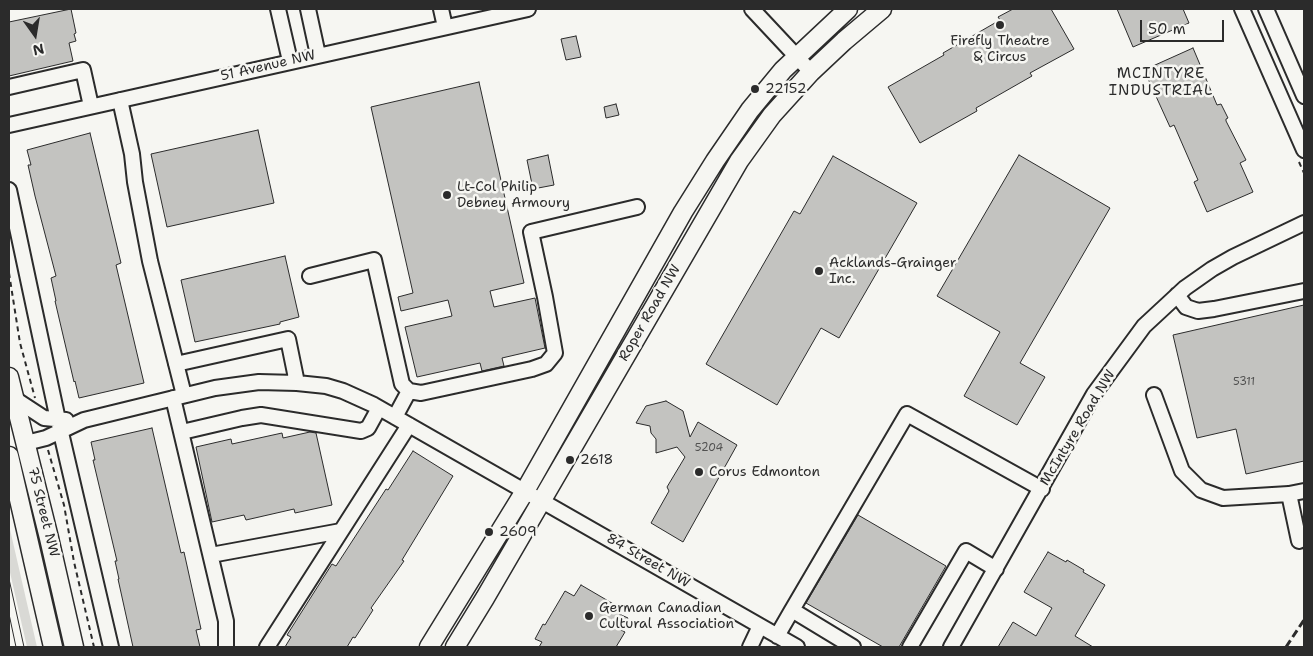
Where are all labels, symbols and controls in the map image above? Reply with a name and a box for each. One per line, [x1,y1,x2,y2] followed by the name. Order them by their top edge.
[10,10,60,60] north arrow
[1143,10,1227,42] scale bar
[994,19,1006,31] marker: Firefly Theatre & Circus
[1148,19,1186,39] text: 50 m
[950,33,1050,65] place label: Firefly Theatre & Circus
[31,40,46,60] text: N
[219,47,317,85] street label: 51 Avenue NW
[1108,65,1214,100] district label: MCINTYRE INDUSTRIAL
[765,81,806,97] place label: 22152
[749,83,761,95] marker: 22152
[457,179,570,212] place label: Lt-Col Philip Debney Armoury
[441,189,453,201] marker: Lt-Col Philip Debney Armoury
[829,255,956,288] place label: Acklands-Grainger Inc.
[616,262,684,364] street label: Roper Road NW
[813,265,825,277] marker: Acklands-Grainger Inc.
[1037,367,1119,489] street label: McIntyre Road NW
[1233,375,1255,389] house number: 5311
[695,441,723,455] house number: 5204
[580,452,613,468] place label: 2618
[564,454,576,466] marker: 2618
[709,464,820,480] place label: Corus Edmonton
[24,465,62,559] street label: 75 Street NW
[693,466,705,478] marker: Corus Edmonton
[499,524,537,540] place label: 2609
[483,526,495,538] marker: 2609
[603,530,693,592] street label: 84 Street NW
[599,600,734,632] place label: German Canadian Cultural Association
[583,610,595,622] marker: German Canadian Cultural Association

